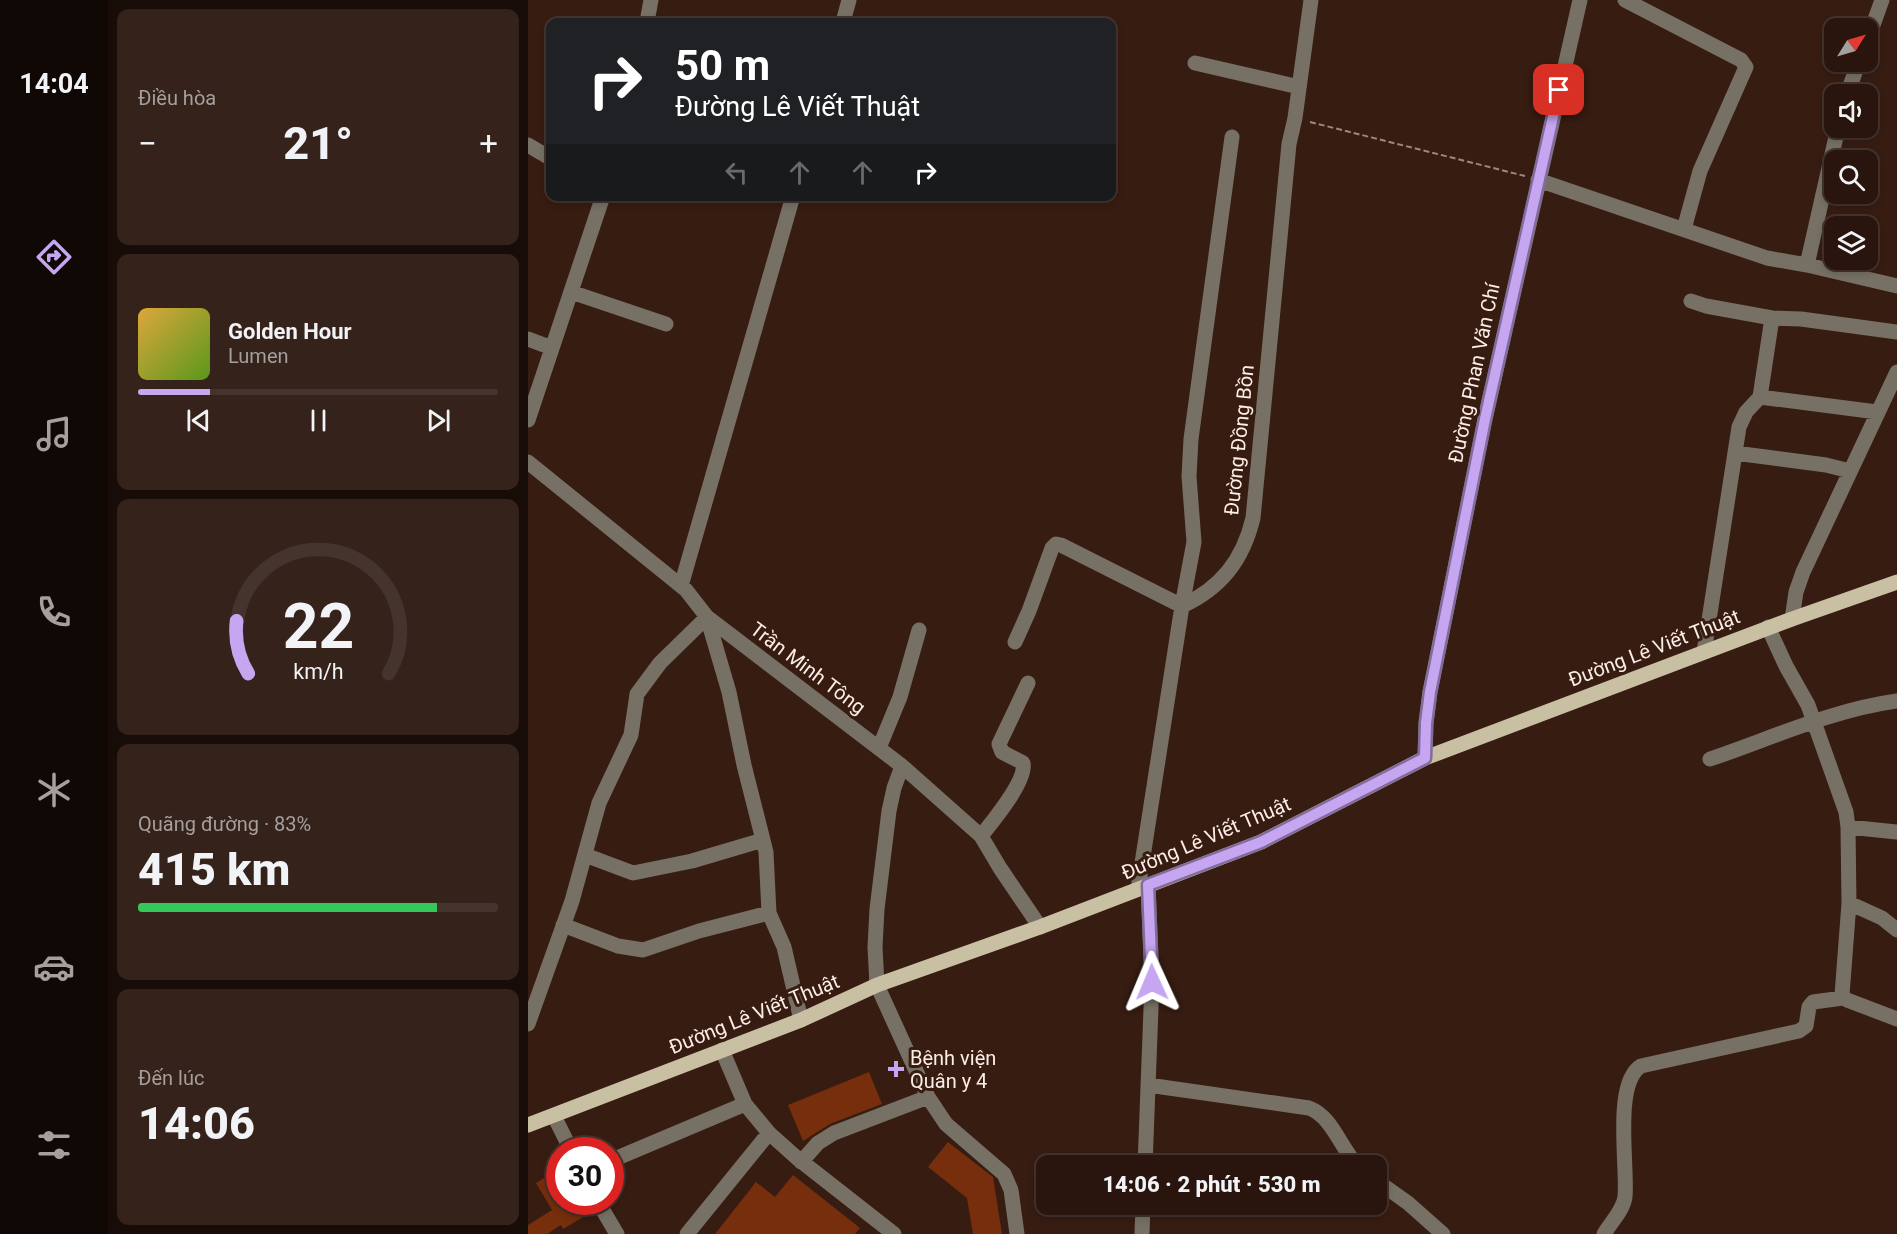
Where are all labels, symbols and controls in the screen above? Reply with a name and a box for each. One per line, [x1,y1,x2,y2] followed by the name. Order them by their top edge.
[1824,18,1878,72] north arrow
[1824,18,1878,270] map controls
[675,41,770,90] text: 50 m
[576,42,654,120] icon: right
[1533,64,1584,115] pin
[19,68,89,100] text: 14:04
[1542,73,1575,106] icon: arrive
[1824,84,1878,138] button: sound
[138,86,216,110] text: Điều hòa
[675,91,920,123] text: Đường Lê Viết Thuật
[283,117,353,170] text: 21°
[138,124,157,163] text: −
[479,124,498,163] text: +
[1824,150,1878,204] button: search
[720,156,753,189] icon: left
[783,156,816,189] icon: ahead
[846,156,879,189] icon: ahead
[909,156,942,189] icon: right
[1824,216,1878,270] button: layers
[33,236,75,278] icon: directions
[1443,280,1505,465] street label: Đường Phan Văn Chí
[228,319,352,344] text: Golden Hour
[228,344,289,368] text: Lumen
[1219,363,1259,517] street label: Đường Đồng Bồn
[182,404,215,437] icon: previous
[302,404,335,437] icon: pause
[422,404,455,437] icon: next
[33,413,75,455] icon: music
[282,590,354,663] text: 22
[33,591,75,633] icon: phone
[1565,604,1743,692] street label: Đường Lê Viết Thuật
[746,617,870,719] street label: Trần Minh Tông
[293,659,343,684] text: km/h
[33,769,75,811] icon: climate
[1118,791,1294,885] street label: Đường Lê Viết Thuật
[138,812,311,836] text: Quãng đường · 83%
[138,843,290,896] text: 415 km
[33,946,75,988] icon: car
[1120,950,1184,1014] position arrow
[665,969,843,1059] street label: Đường Lê Viết Thuật
[910,1046,996,1093] place label: Bệnh viện Quân y 4
[887,1060,905,1078] marker: Bệnh viện Quân y 4
[138,1066,204,1090] text: Đến lúc
[138,1097,255,1150] text: 14:06
[33,1124,75,1166] icon: filters
[546,1137,624,1215] speed limit sign: 30
[1102,1172,1321,1197] text: 14:06 · 2 phút · 530 m

